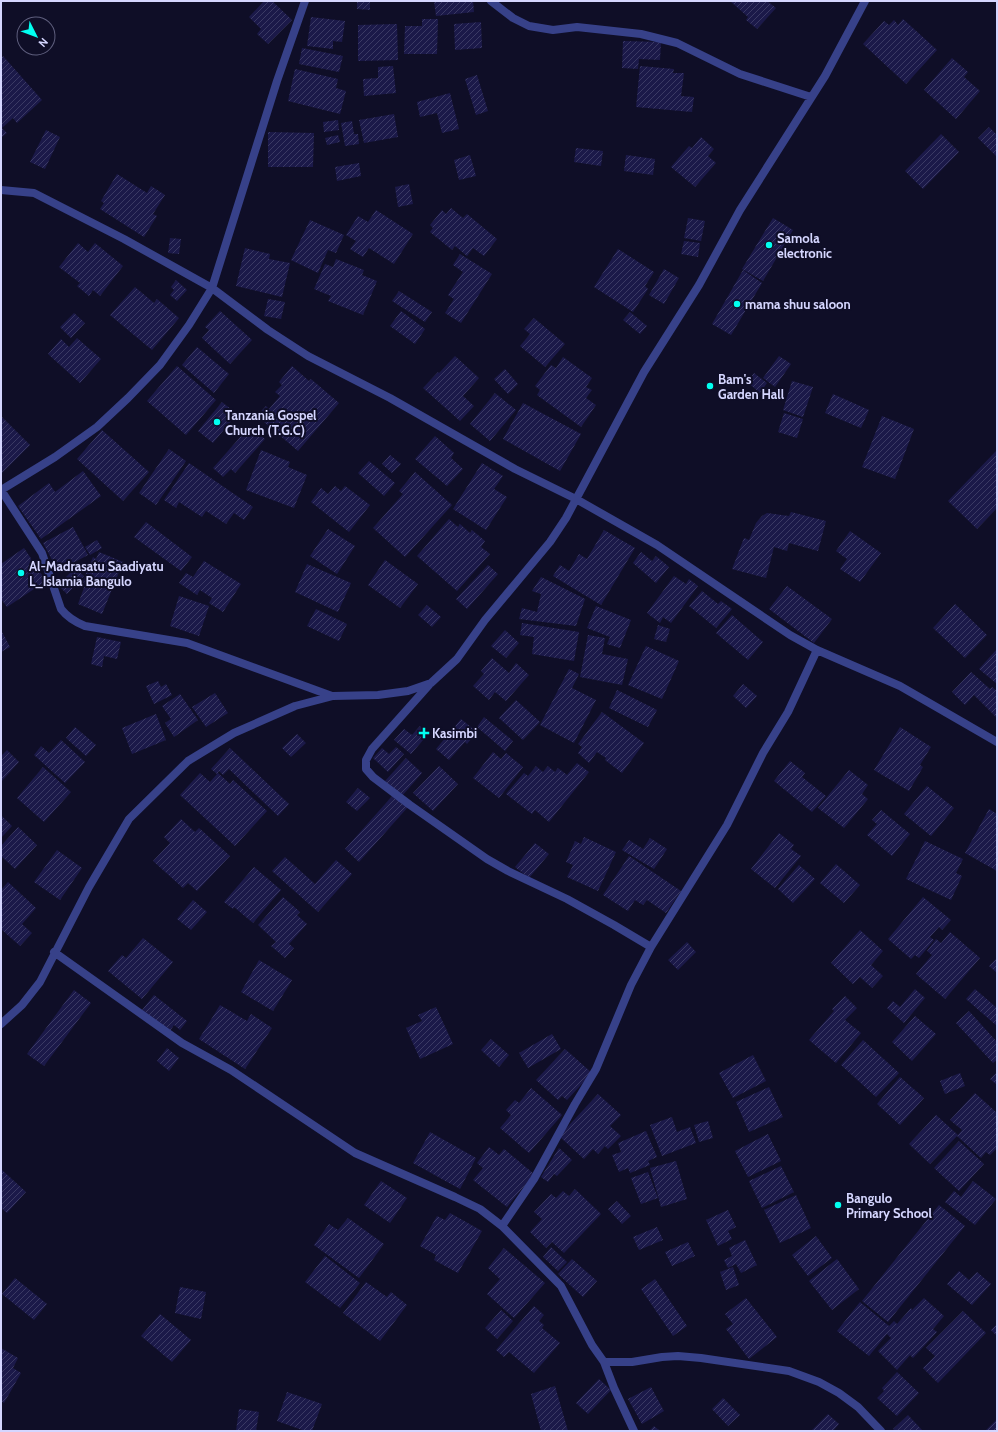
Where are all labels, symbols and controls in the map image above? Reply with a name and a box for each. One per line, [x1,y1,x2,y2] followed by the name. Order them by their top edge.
[16,16,56,56] north arrow
[36,35,51,50] text: N
[777,230,832,261] place label: Samola electronic
[764,240,774,250] marker: Samola electronic
[745,296,851,312] place label: mama shuu saloon
[732,299,742,309] marker: mama shuu saloon
[718,371,785,402] place label: Bam's Garden Hall
[705,381,715,391] marker: Bam's Garden Hall
[225,407,317,438] place label: Tanzania Gospel Church (T.G.C)
[212,417,222,427] marker: Tanzania Gospel Church (T.G.C)
[29,558,164,589] place label: Al-Madrasatu Saadiyatu L_Islamia Bangulo
[16,568,26,578] marker: Al-Madrasatu Saadiyatu L_Islamia Bangulo
[432,725,477,741] place label: Kasimbi
[419,728,429,738] marker: Kasimbi
[846,1190,932,1221] place label: Bangulo Primary School
[833,1200,843,1210] marker: Bangulo Primary School

